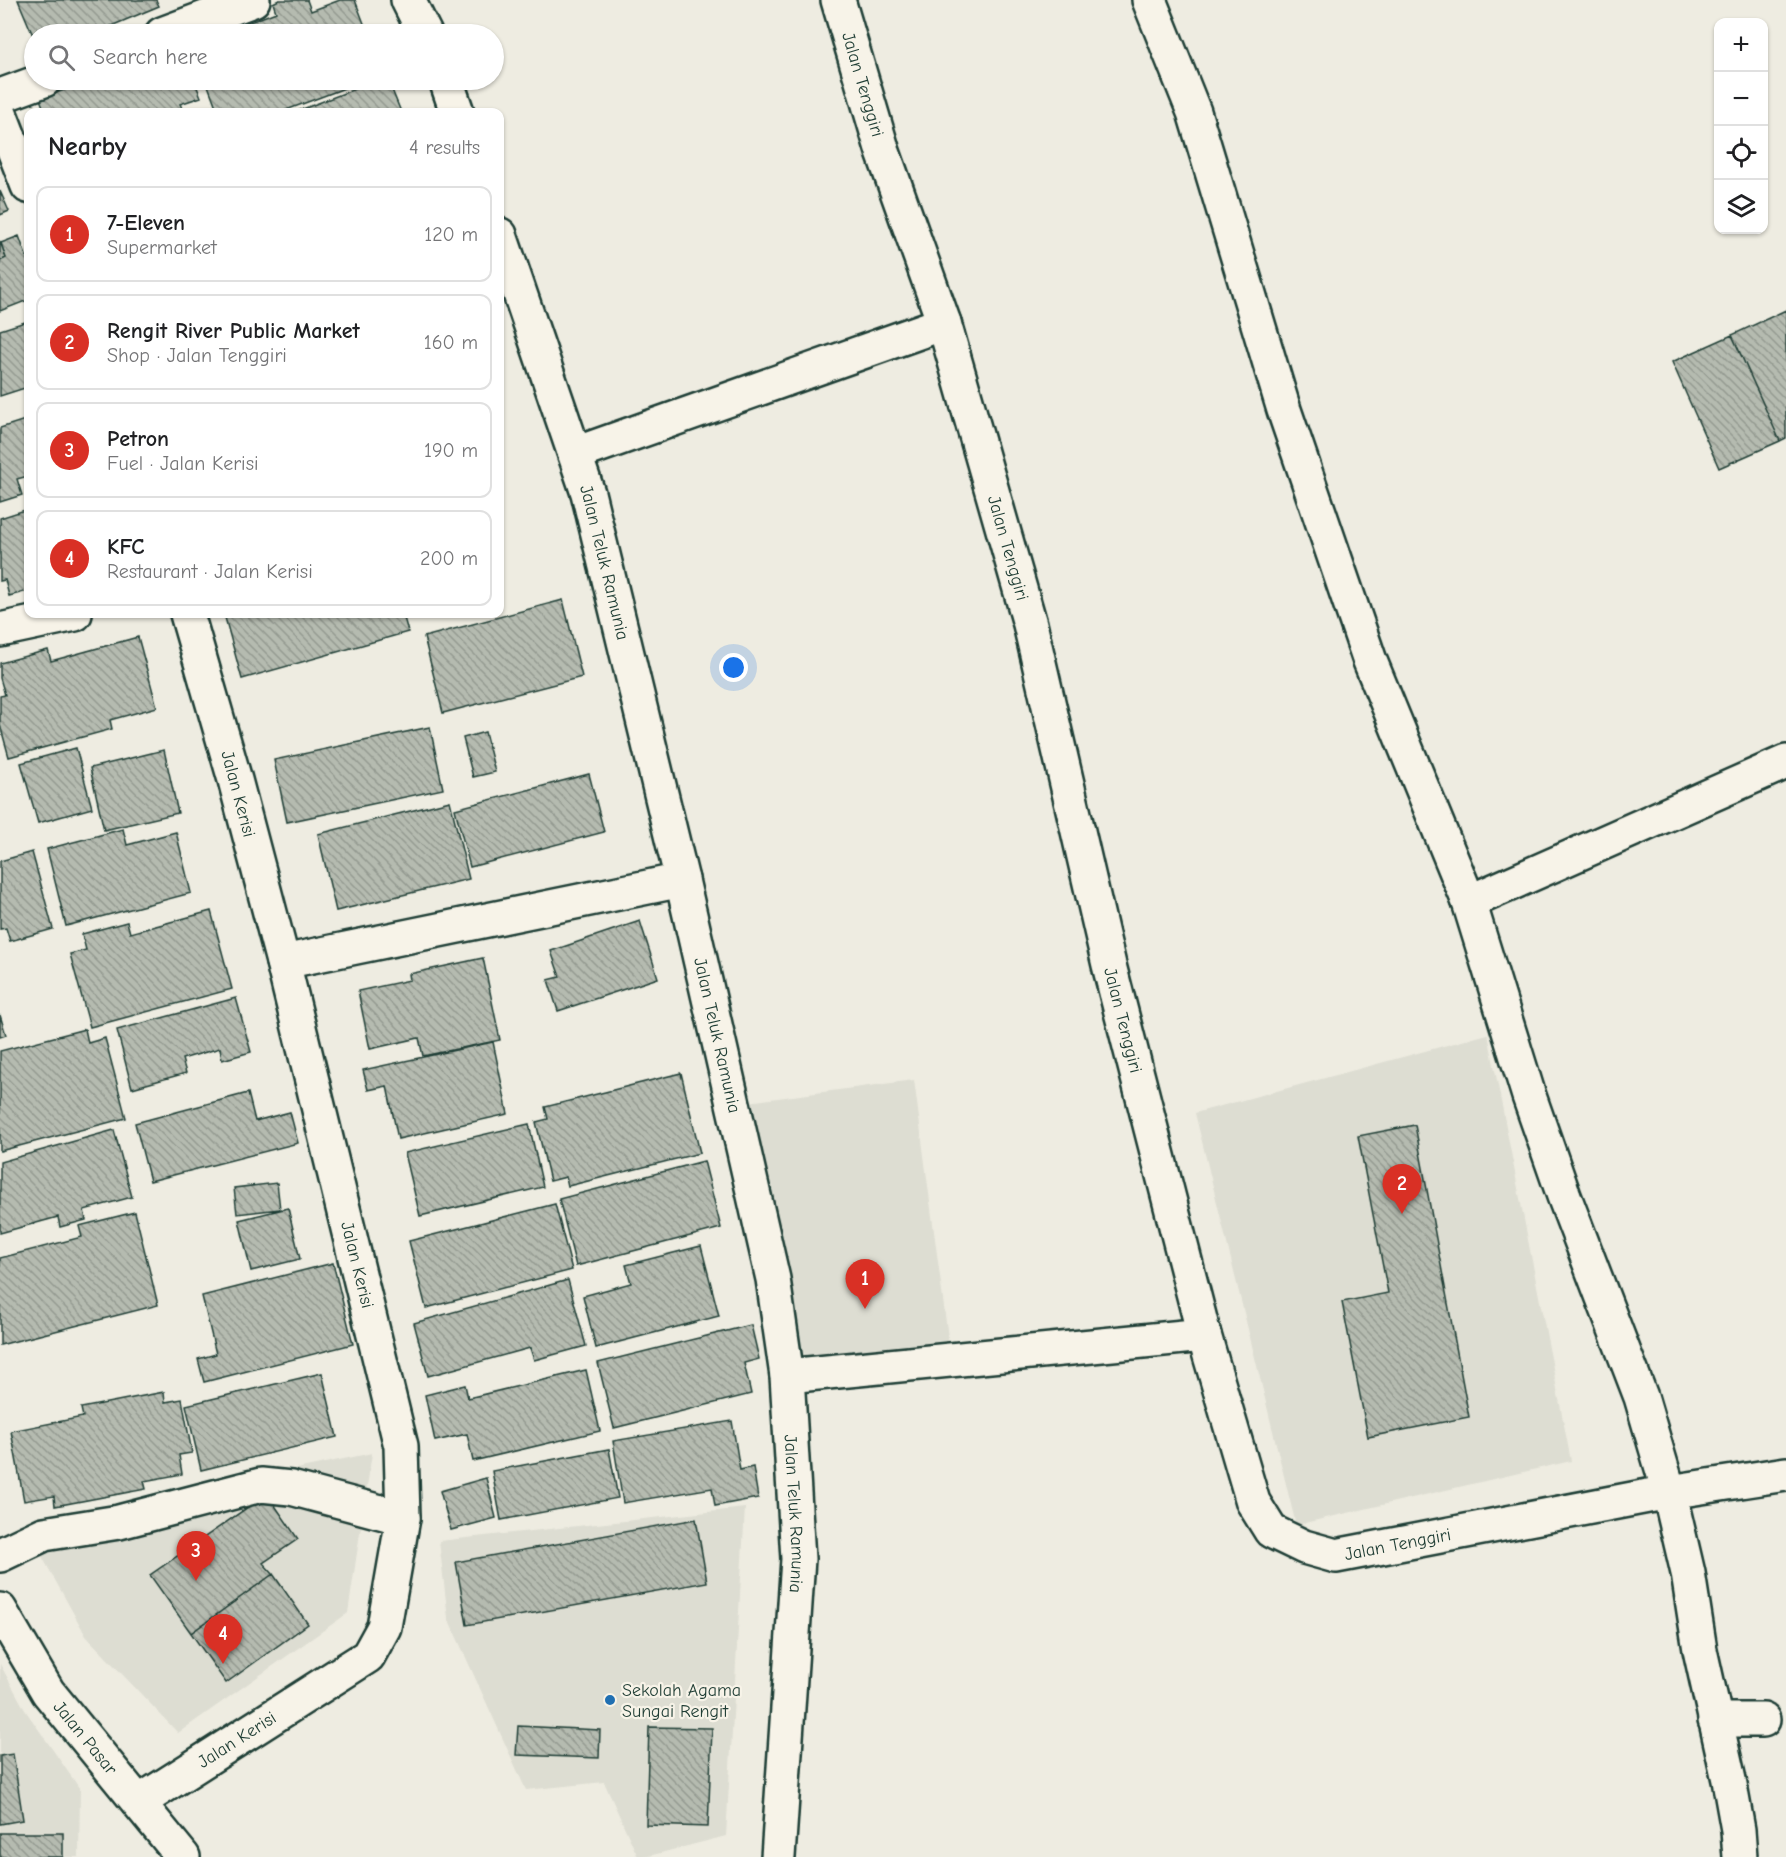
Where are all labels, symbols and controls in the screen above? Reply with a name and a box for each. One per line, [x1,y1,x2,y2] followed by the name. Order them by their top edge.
[1714,18,1768,234] map controls
[1714,18,1768,72] button: +
[24,24,504,90] search box
[838,30,888,139] street label: Jalan Tenggiri
[45,41,78,74] icon: search
[93,44,208,70] text: Search here
[1714,72,1768,126] button: −
[1714,126,1768,180] button: locate
[48,132,127,162] text: Nearby
[409,136,480,159] text: 4 results
[1714,180,1768,234] button: layers
[107,210,185,236] text: 7-Eleven
[66,223,73,246] text: 1
[424,223,478,246] text: 120 m
[107,236,217,259] text: Supermarket
[107,318,360,344] text: Rengit River Public Market
[65,331,74,354] text: 2
[424,331,478,354] text: 160 m
[107,344,287,367] text: Shop · Jalan Tenggiri
[107,426,169,452] text: Petron
[65,439,74,462] text: 3
[424,439,478,462] text: 190 m
[107,452,259,475] text: Fuel · Jalan Kerisi
[575,482,634,642] street label: Jalan Teluk Ramunia
[983,493,1033,603] street label: Jalan Tenggiri
[107,534,145,560] text: KFC
[65,547,74,570] text: 4
[420,547,478,570] text: 200 m
[107,560,313,583] text: Restaurant · Jalan Kerisi
[719,653,748,682] your location
[216,748,260,840] street label: Jalan Kerisi
[689,955,745,1115] street label: Jalan Teluk Ramunia
[1100,965,1147,1075] street label: Jalan Tenggiri
[1382,1164,1422,1214] pin: 2
[336,1219,378,1311] street label: Jalan Kerisi
[846,1260,884,1309] pin: 1
[780,1434,809,1594] street label: Jalan Teluk Ramunia
[1343,1524,1453,1565] street label: Jalan Tenggiri
[176,1532,216,1581] pin: 3
[204,1614,242,1664] pin: 4
[622,1680,741,1722] place label: Sekolah Agama Sungai Rengit
[603,1693,617,1707] marker: Sekolah Agama Sungai Rengit
[49,1696,122,1780] street label: Jalan Pasar
[194,1707,280,1772] street label: Jalan Kerisi

